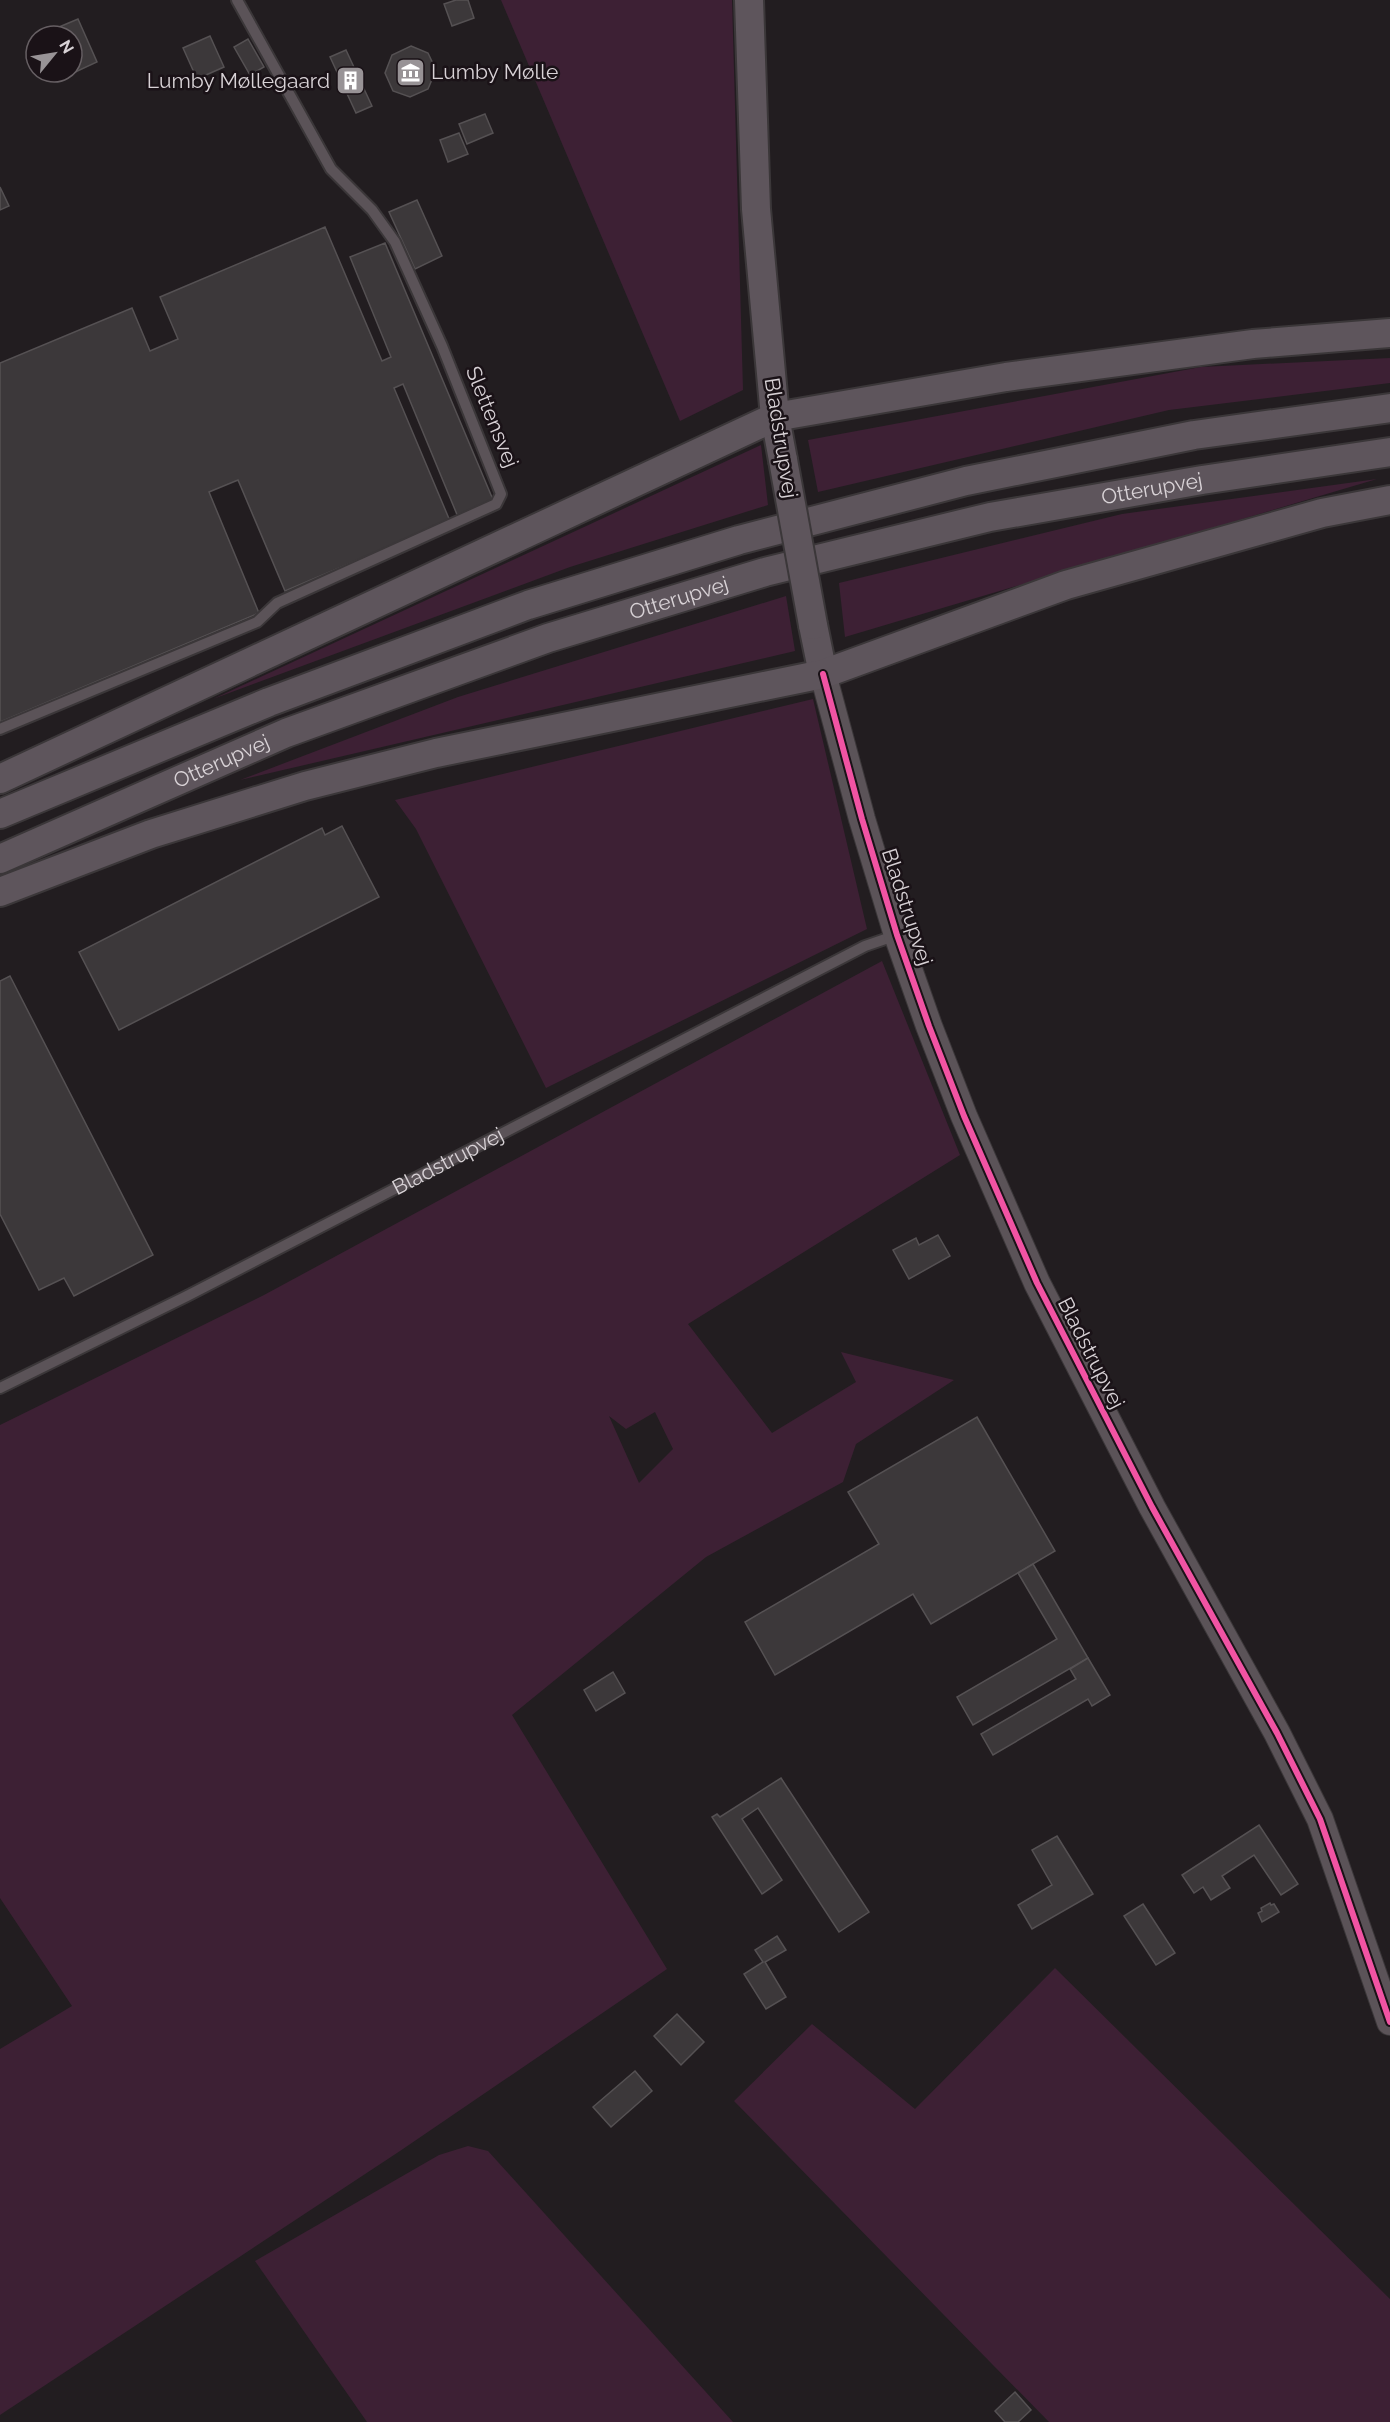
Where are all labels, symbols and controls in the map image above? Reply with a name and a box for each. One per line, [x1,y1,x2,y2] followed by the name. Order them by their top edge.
[24,24,84,84] north arrow
[55,37,78,57] text: N
[394,56,426,88] museum icon: Lumby Mølle
[431,59,558,84] place label: Lumby Mølle
[335,65,367,97] building icon: Lumby Møllegaard
[147,68,330,93] place label: Lumby Møllegaard
[461,363,524,471] street label: Slettensvej
[760,376,803,500] street label: Bladstrupvej
[1099,467,1204,509] street label: Otterupvej
[626,571,731,625] street label: Otterupvej
[169,729,273,793] street label: Otterupvej
[877,845,938,969] street label: Bladstrupvej
[388,1122,507,1200] street label: Bladstrupvej
[1053,1293,1130,1413] street label: Bladstrupvej

